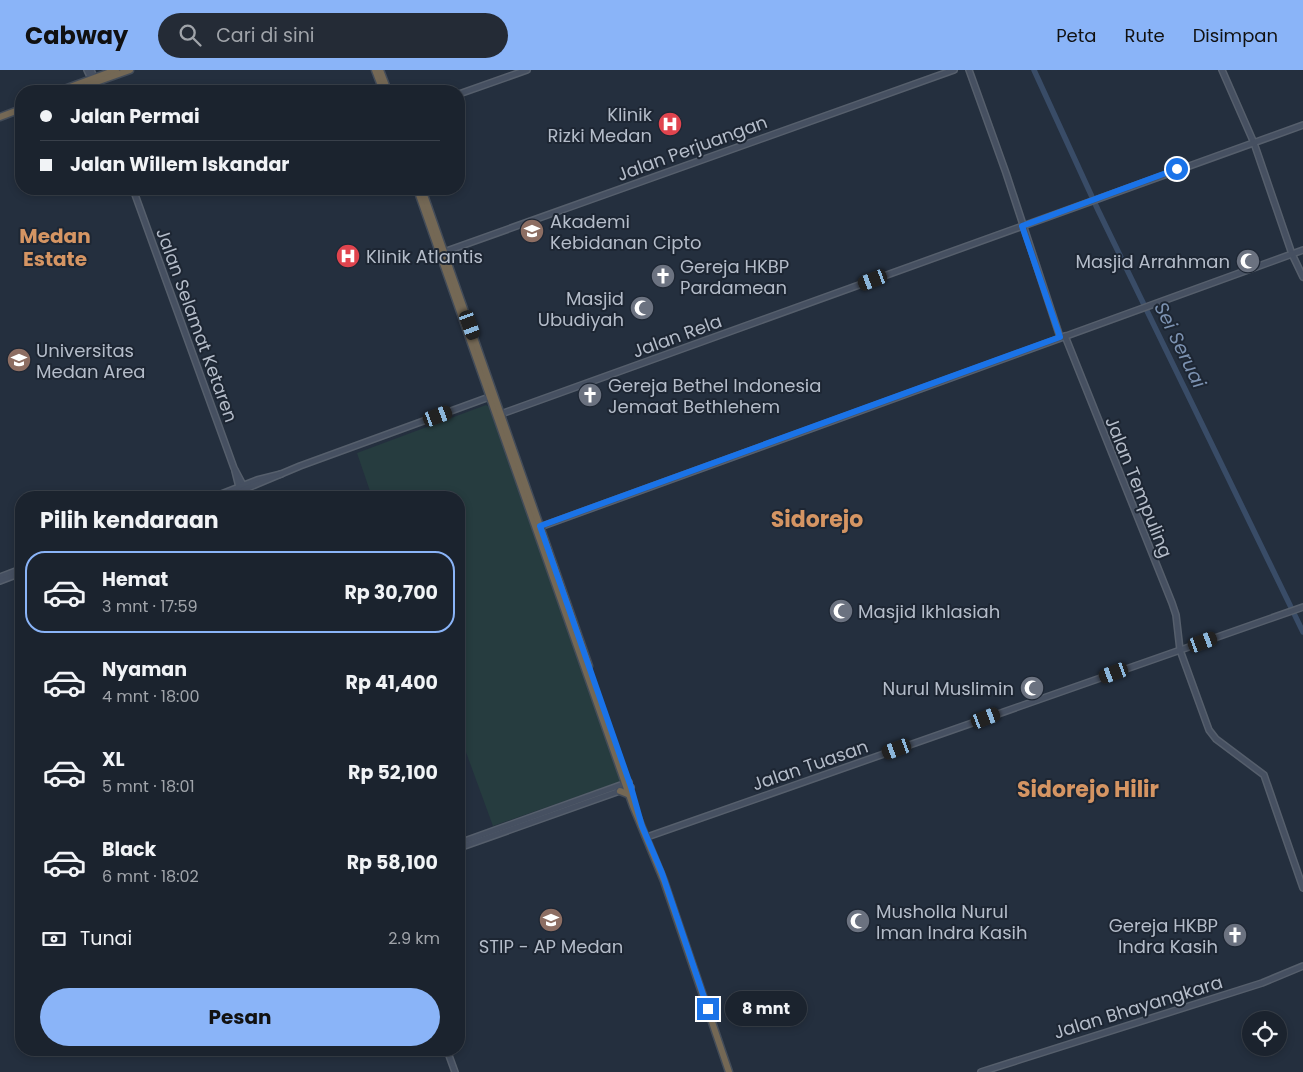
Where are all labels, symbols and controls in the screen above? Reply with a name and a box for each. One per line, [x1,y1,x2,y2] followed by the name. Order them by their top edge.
[158,13,508,58] search box
[25,19,128,52] text: Cabway
[176,21,204,49] icon: search
[216,22,315,49] text: Cari di sini
[1056,23,1096,48] text: Peta
[1124,23,1165,48] text: Rute
[1193,23,1278,48] text: Disimpan
[547,102,653,148] place label: Klinik Rizki Medan
[70,103,200,130] text: Jalan Permai
[613,109,771,187] street label: Jalan Perjuangan
[657,111,683,137] hospital icon: Klinik Rizki Medan
[70,151,289,178] text: Jalan Willem Iskandar
[1166,158,1188,180] route start
[550,209,701,255] place label: Akademi Kebidanan Cipto
[519,218,545,244] school or university icon: Akademi Kebidanan Cipto
[19,222,91,273] district label: Medan Estate
[150,224,244,426] street label: Jalan Selamat Ketaren
[335,243,361,269] hospital icon: Klinik Atlantis
[366,244,483,269] place label: Klinik Atlantis
[1235,248,1261,274] mosque icon: Masjid Arrahman
[1076,249,1230,274] place label: Masjid Arrahman
[680,254,789,300] place label: Gereja HKBP Pardamean
[650,263,676,289] church icon: Gereja HKBP Pardamean
[856,268,889,292] car
[538,286,624,332] place label: Masjid Ubudiyah
[629,295,655,321] mosque icon: Masjid Ubudiyah
[1148,297,1213,393] water label: Sei Seruai
[457,308,482,342] car
[629,308,725,364] street label: Jalan Rela
[36,338,146,384] place label: Universitas Medan Area
[6,347,32,373] school or university icon: Universitas Medan Area
[608,373,821,419] place label: Gereja Bethel Indonesia Jemaat Bethlehem
[577,382,603,408] church icon: Gereja Bethel Indonesia Jemaat Bethlehem
[421,404,454,428] car
[1099,413,1179,561] street label: Jalan Tempuling
[771,504,863,535] district label: Sidorejo
[40,505,219,536] text: Pilih kendaraan
[102,566,168,593] text: Hemat
[42,570,87,615] icon: car
[344,579,438,606] text: Rp 30,700
[102,595,198,618] text: 3 mnt · 17:59
[828,598,854,624] mosque icon: Masjid Ikhlasiah
[858,599,1000,624] place label: Masjid Ikhlasiah
[1186,630,1219,654] car
[102,656,187,683] text: Nyaman
[42,660,87,705] icon: car
[1097,661,1130,685] car
[346,669,438,696] text: Rp 41,400
[1019,675,1045,701] mosque icon: Nurul Muslimin
[883,676,1014,701] place label: Nurul Muslimin
[102,685,200,708] text: 4 mnt · 18:00
[969,706,1002,730] car
[749,733,871,797] street label: Jalan Tuasan
[880,737,913,761] car
[102,746,125,773] text: XL
[42,750,87,795] icon: car
[348,759,438,786] text: Rp 52,100
[1017,774,1159,805] district label: Sidorejo Hilir
[102,775,195,798] text: 5 mnt · 18:01
[102,836,156,863] text: Black
[42,840,87,885] icon: car
[347,849,438,876] text: Rp 58,100
[102,865,199,888] text: 6 mnt · 18:02
[876,899,1028,945] place label: Musholla Nurul Iman Indra Kasih
[538,907,564,933] school or university icon: STIP - AP Medan
[845,908,871,934] mosque icon: Musholla Nurul Iman Indra Kasih
[1109,913,1218,959] place label: Gereja HKBP Indra Kasih
[1222,922,1248,948] church icon: Gereja HKBP Indra Kasih
[40,925,68,953] icon: cash
[80,925,132,952] text: Tunai
[388,927,440,950] text: 2.9 km
[479,934,623,959] place label: STIP - AP Medan
[1050,969,1226,1045] street label: Jalan Bhayangkara
[40,988,440,1046] button: Pesan
[726,992,808,1026] callout: 8 mnt
[742,997,790,1020] text: 8 mnt
[697,998,719,1020] route end
[1242,1011,1287,1056] map controls
[1242,1011,1287,1056] button: locate

